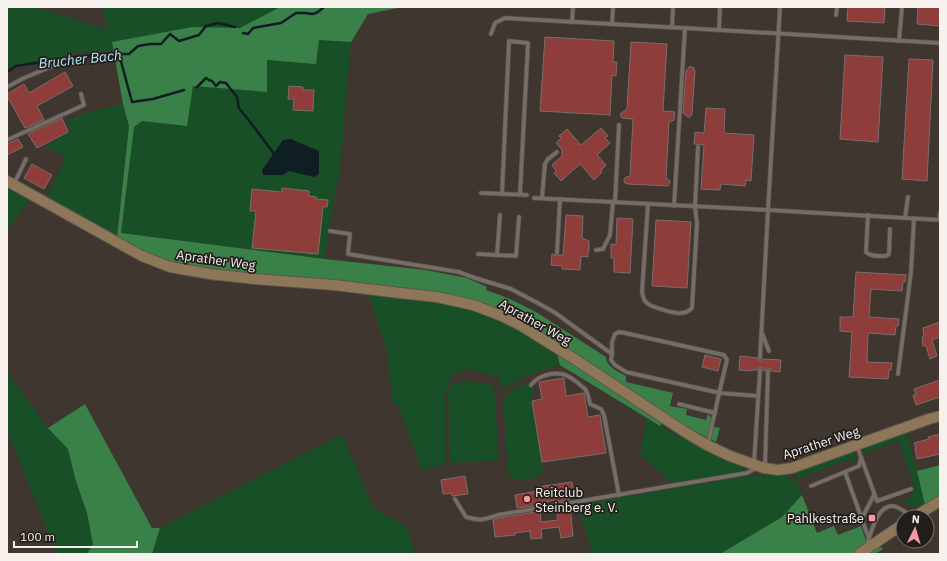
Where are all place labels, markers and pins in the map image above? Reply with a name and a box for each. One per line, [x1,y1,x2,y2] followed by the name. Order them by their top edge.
[535,484,618,516] place label: Reitclub Steinberg e. V.
[522,494,532,504] marker: Reitclub Steinberg e. V.
[787,510,864,527] place label: Pahlkestraße
[867,513,877,523] marker: Pahlkestraße

